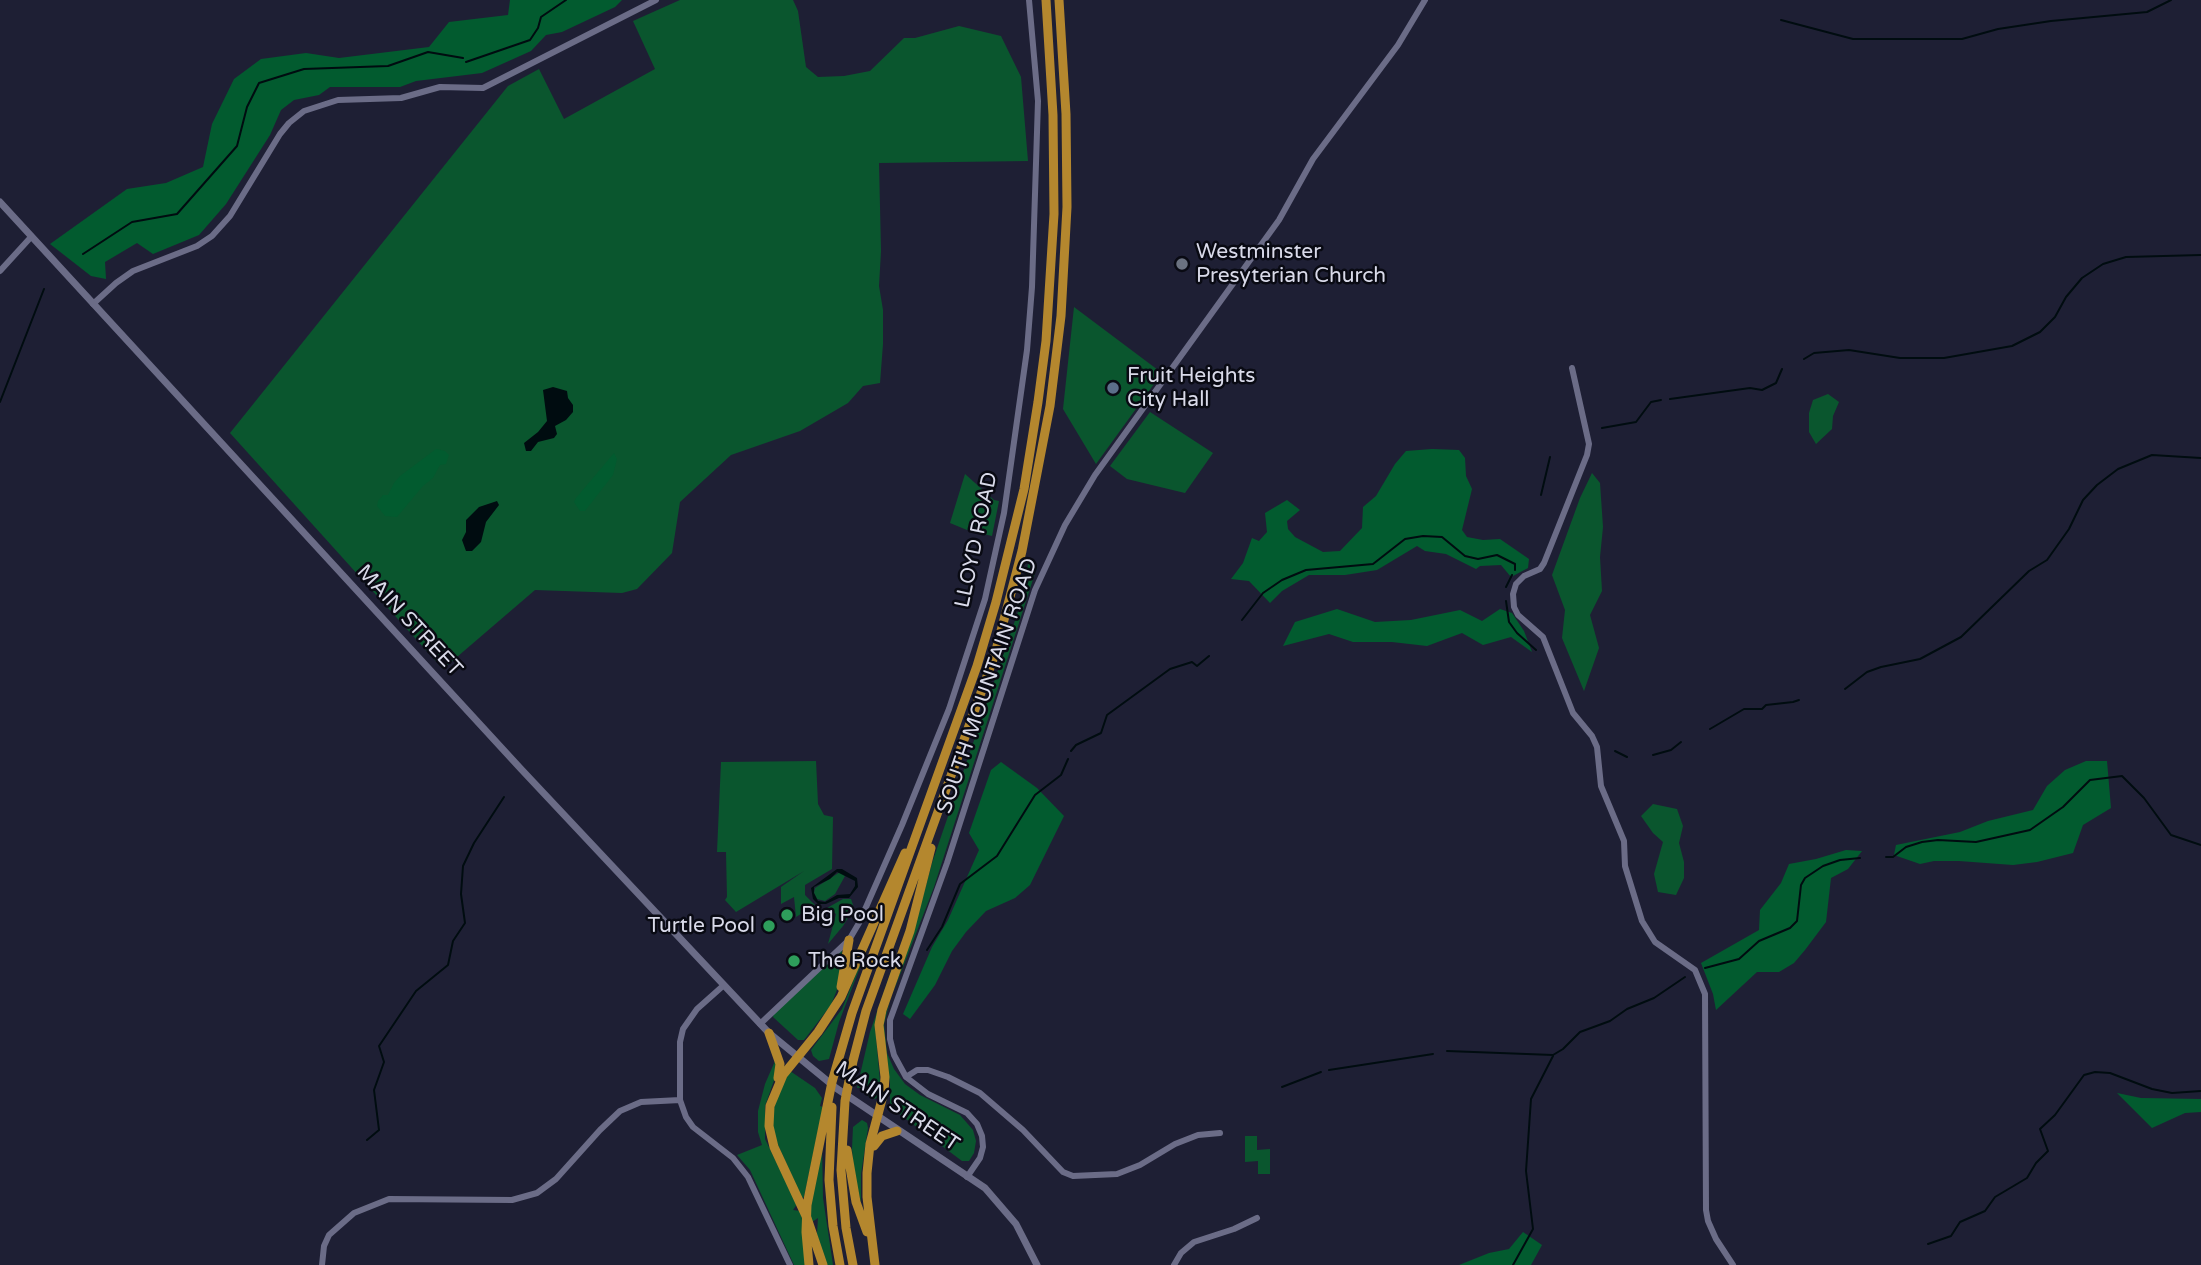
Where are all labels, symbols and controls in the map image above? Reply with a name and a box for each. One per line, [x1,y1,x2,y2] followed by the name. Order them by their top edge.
[1196,239,1386,289] place label: Westminster Presyterian Church
[1174,256,1190,272] marker: Westminster Presyterian Church
[1127,363,1255,413] place label: Fruit Heights City Hall
[1105,380,1121,396] marker: Fruit Heights City Hall
[950,470,1004,610] street label: LLOYD ROAD
[932,555,1044,817] street label: SOUTH MOUNTAIN ROAD
[351,560,467,682] street label: MAIN STREET
[801,902,884,928] place label: Big Pool
[779,907,795,923] marker: Big Pool
[647,913,755,939] place label: Turtle Pool
[761,918,777,934] marker: Turtle Pool
[808,948,901,974] place label: The Rock
[786,953,802,969] marker: The Rock
[830,1056,964,1158] street label: MAIN STREET

